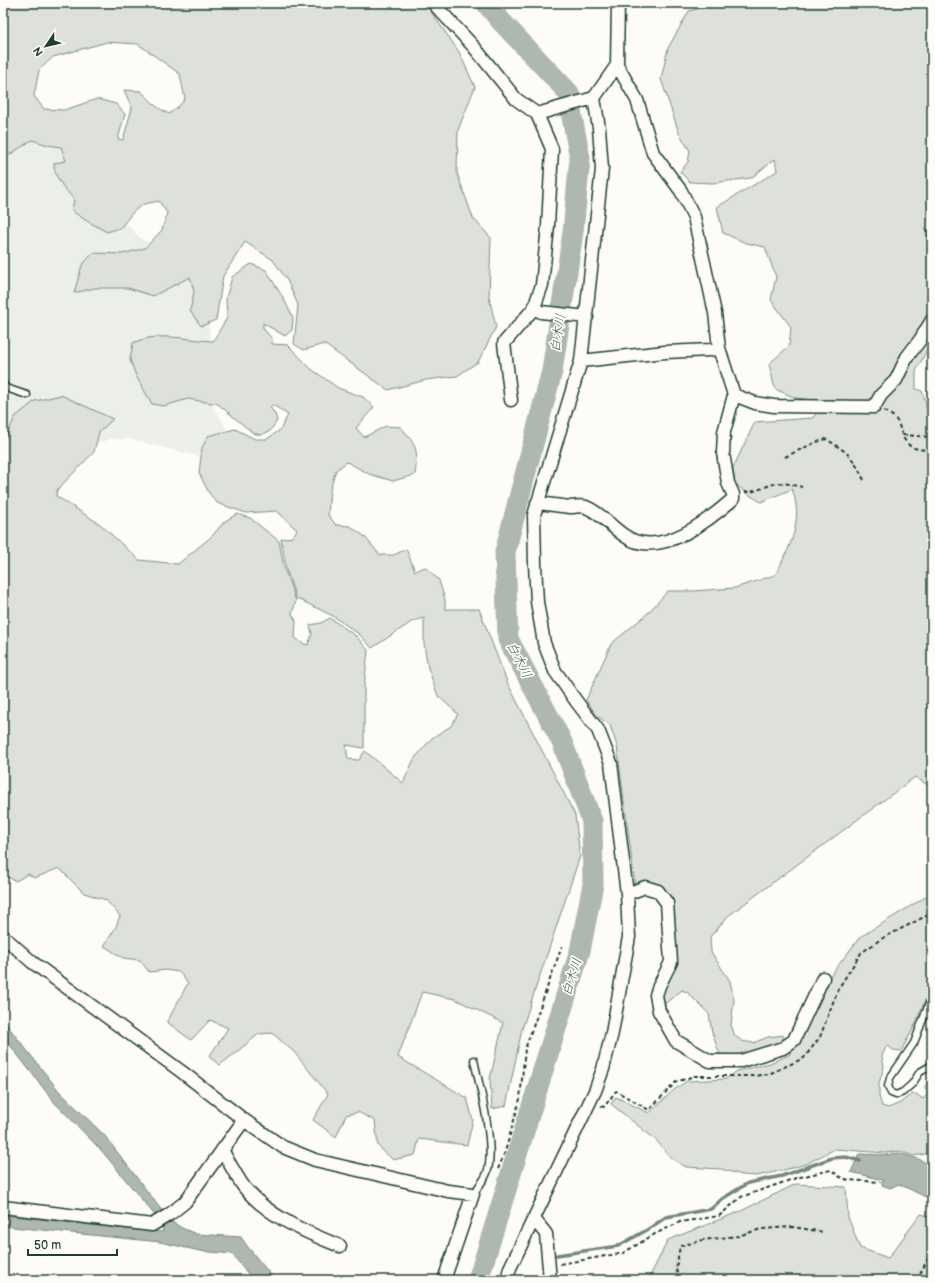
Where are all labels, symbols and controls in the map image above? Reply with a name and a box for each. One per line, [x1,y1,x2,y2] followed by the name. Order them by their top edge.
[26,26,66,66] north arrow
[31,44,46,59] text: N
[547,312,569,354] water label: 白木川
[503,639,535,681] water label: 白木川
[559,956,585,998] water label: 白木川
[28,1231,117,1257] scale bar
[34,1238,61,1253] text: 50 m

